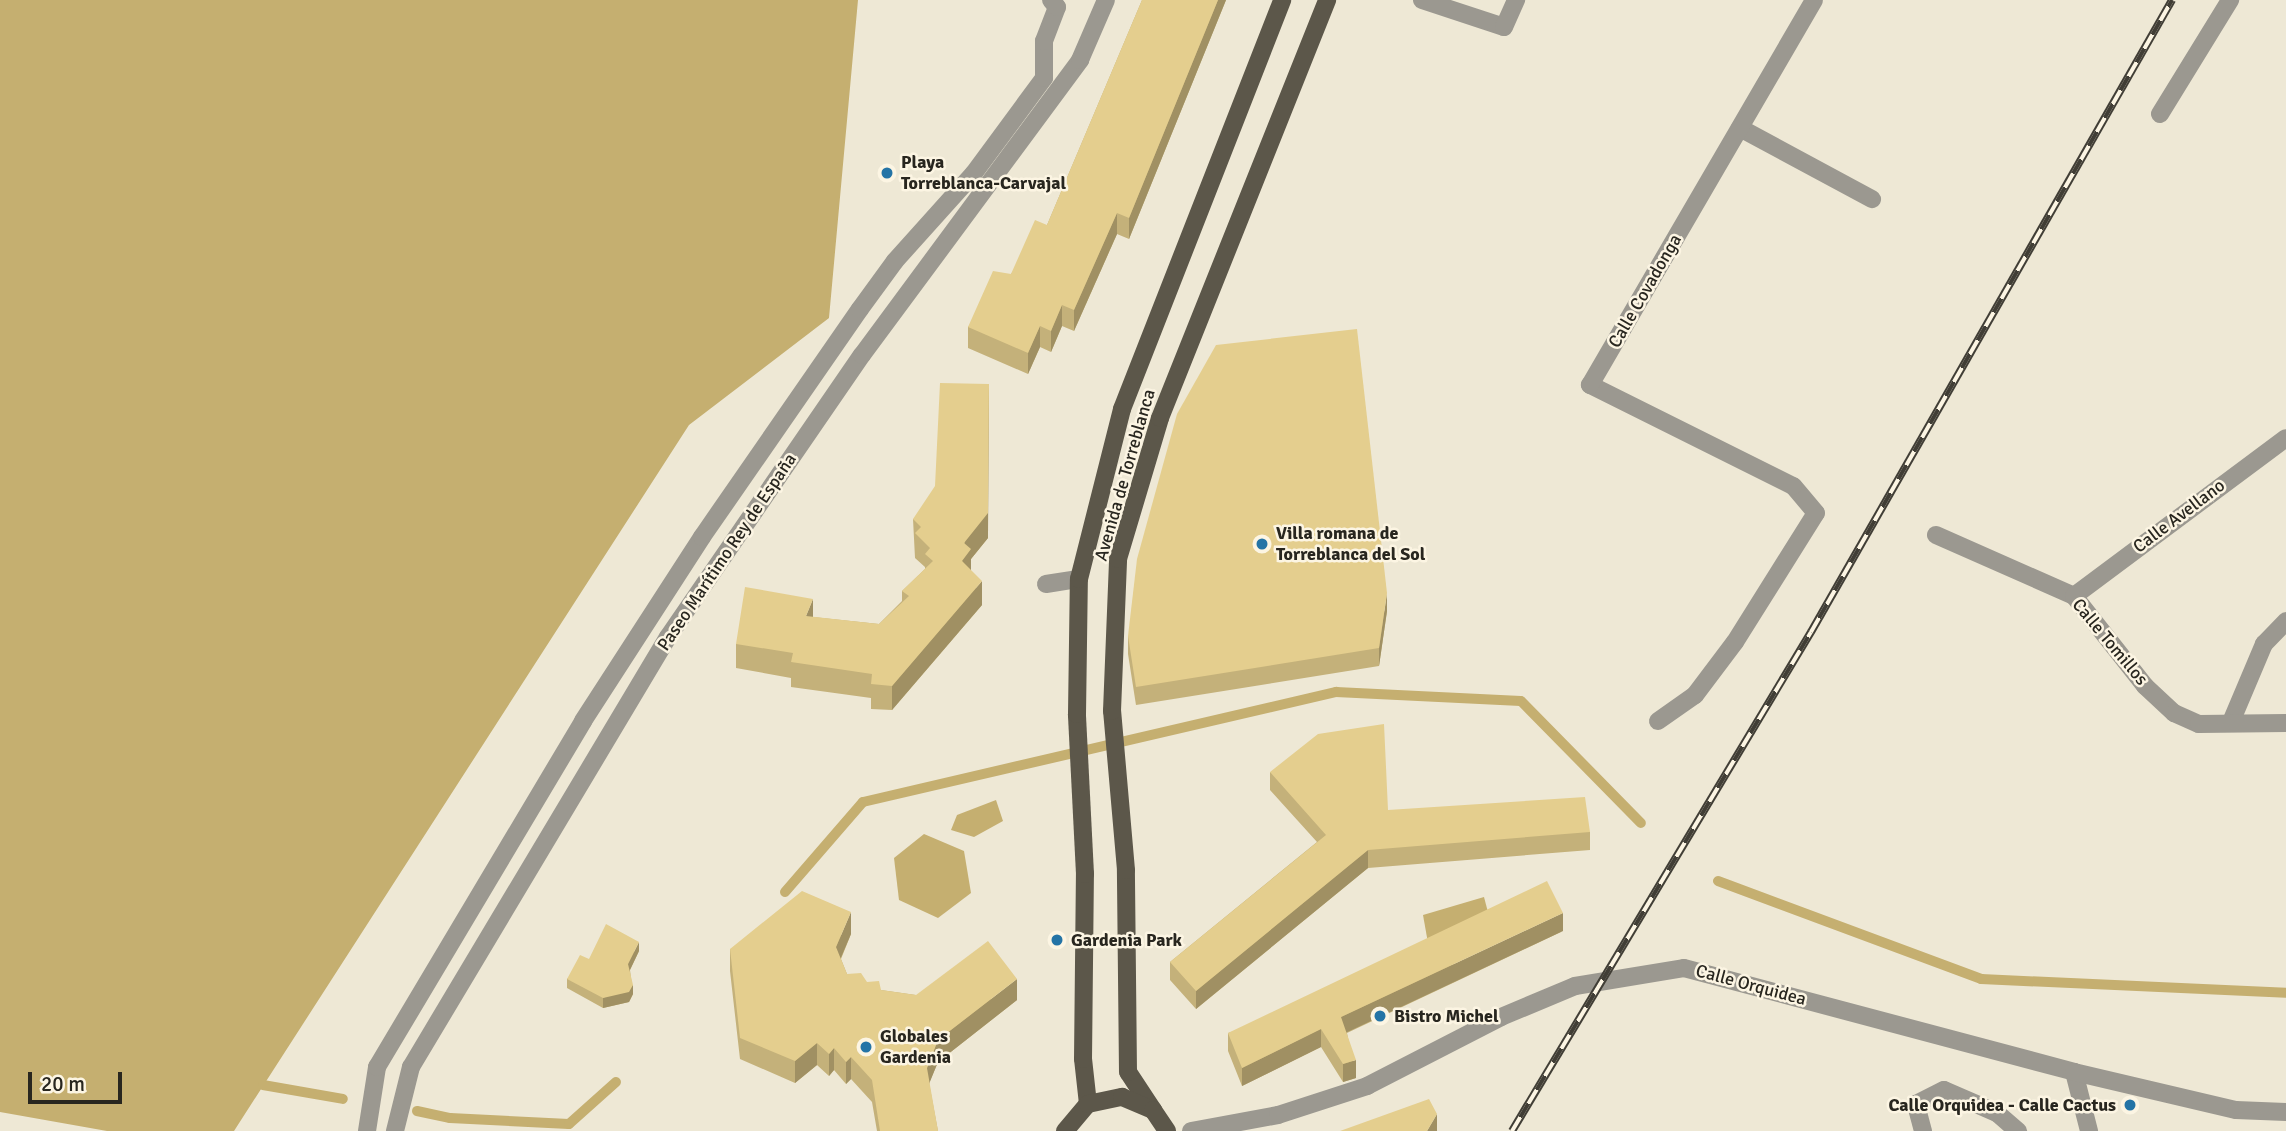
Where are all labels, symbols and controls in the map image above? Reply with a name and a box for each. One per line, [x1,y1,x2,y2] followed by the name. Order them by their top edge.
[901,152,1066,194] place label: Playa Torreblanca-Carvajal
[879,165,895,181] marker: Playa Torreblanca-Carvajal
[1604,230,1686,352] street label: Calle Covadonga
[1090,387,1160,563] street label: Avenida de Torreblanca
[653,449,801,655] street label: Paseo Marítimo Rey de España
[2129,474,2229,558] street label: Calle Avellano
[1276,523,1425,566] place label: Villa romana de Torreblanca del Sol
[1254,536,1270,552] marker: Villa romana de Torreblanca del Sol
[2068,594,2152,690] street label: Calle Tomillos
[1071,929,1182,951] place label: Gardenia Park
[1049,932,1065,948] marker: Gardenia Park
[1694,960,1808,1010] street label: Calle Orquidea
[1394,1005,1499,1027] place label: Bistro Michel
[1372,1008,1388,1024] marker: Bistro Michel
[880,1026,951,1068] place label: Globales Gardenia
[858,1039,874,1055] marker: Globales Gardenia
[32,1058,126,1102] scale bar
[41,1071,85,1097] text: 20 m
[1888,1094,2116,1116] place label: Calle Orquidea - Calle Cactus
[2122,1097,2138,1113] marker: Calle Orquidea - Calle Cactus

